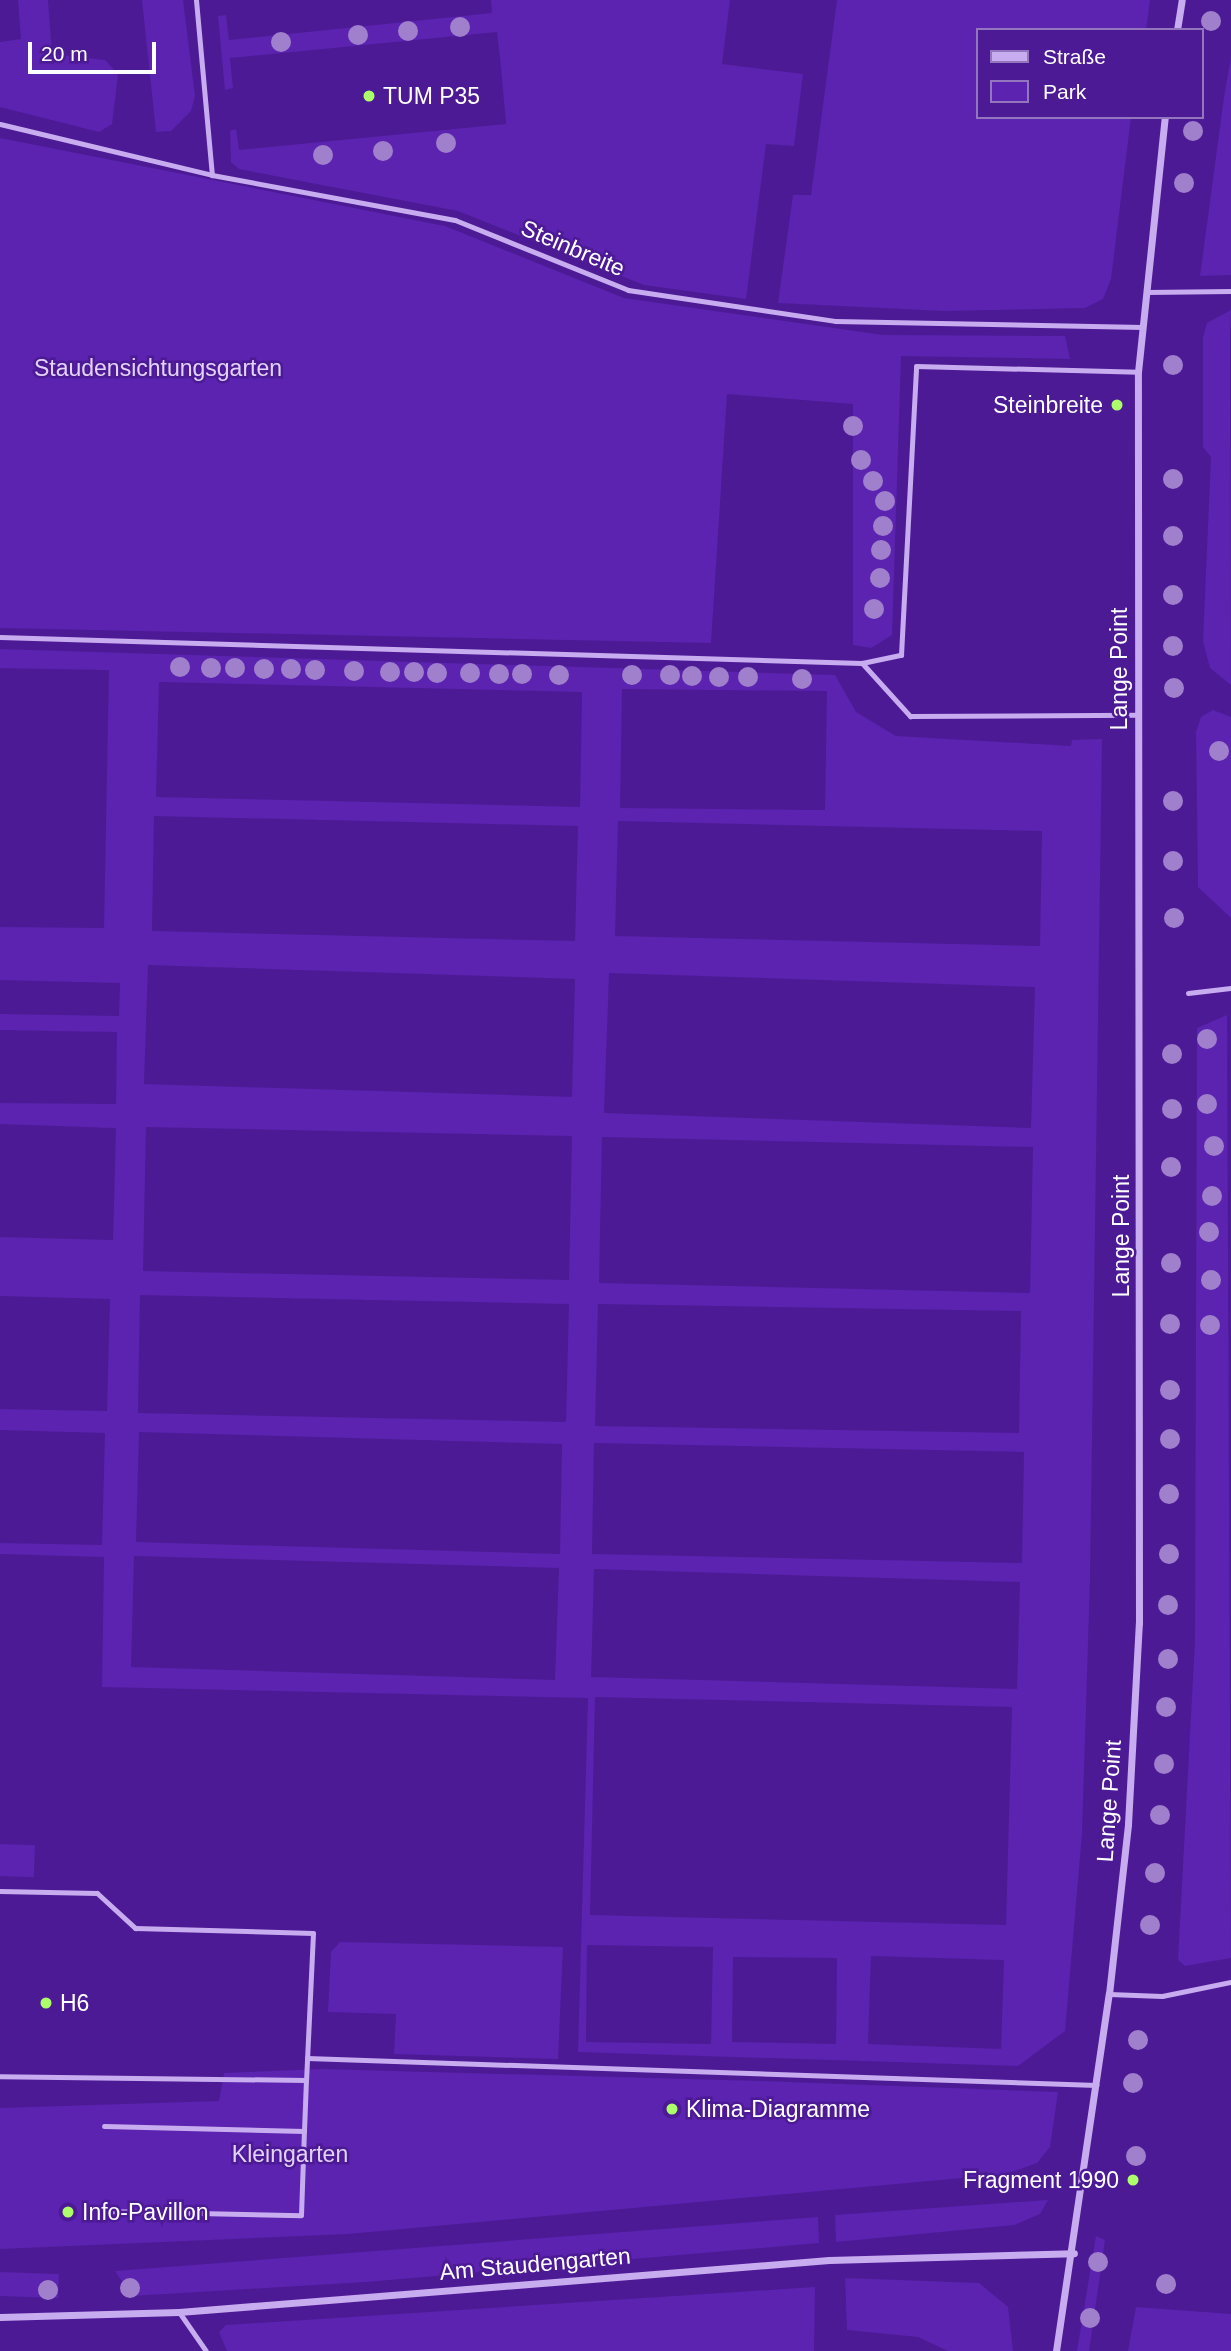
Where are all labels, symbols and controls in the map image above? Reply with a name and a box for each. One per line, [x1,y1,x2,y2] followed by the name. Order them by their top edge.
[32,28,159,72] scale bar
[976,28,1203,119] legend
[41,42,88,65] text: 20 m
[1043,45,1106,68] text: Straße
[1043,80,1086,103] text: Park
[383,82,480,110] place label: TUM P35
[361,88,377,104] marker: TUM P35
[517,214,629,282] street label: Steinbreite
[34,354,282,382] park label: Staudensichtungsgarten
[993,391,1103,419] place label: Steinbreite
[1109,397,1125,413] marker: Steinbreite
[1105,608,1133,730] street label: Lange Point
[1107,1175,1135,1297] street label: Lange Point
[1091,1739,1127,1863] street label: Lange Point
[60,1989,89,2017] place label: H6
[38,1995,54,2011] marker: H6
[686,2095,870,2123] place label: Klima-Diagramme
[664,2101,680,2117] marker: Klima-Diagramme
[232,2140,348,2168] park label: Kleingarten
[963,2166,1119,2194] place label: Fragment 1990
[1125,2172,1141,2188] marker: Fragment 1990
[82,2198,209,2226] place label: Info-Pavillon
[60,2204,76,2220] marker: Info-Pavillon
[438,2242,632,2286] street label: Am Staudengarten

